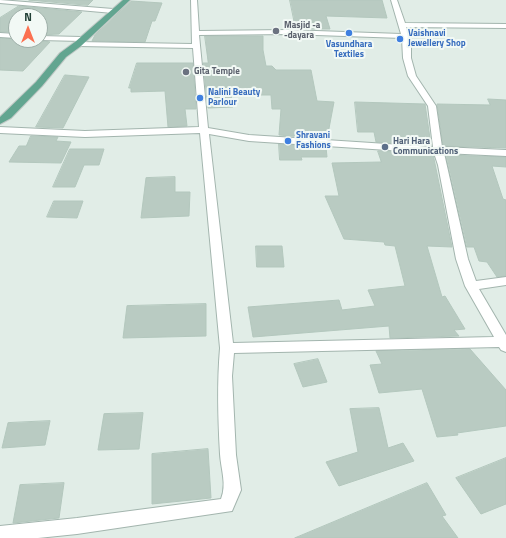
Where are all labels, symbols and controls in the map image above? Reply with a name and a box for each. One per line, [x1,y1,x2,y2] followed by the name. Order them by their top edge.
[8,8,48,48] north arrow
[24,9,32,25] text: N
[284,21,320,42] place label: Masjid -a -dayara
[271,26,281,36] marker: Masjid -a -dayara
[344,28,354,38] marker: Vasundhara Textiles
[408,29,466,50] place label: Vaishnavi Jewellery Shop
[395,34,405,44] marker: Vaishnavi Jewellery Shop
[326,40,372,61] place label: Vasundhara Textiles
[181,67,191,77] marker: Gita Temple
[194,67,240,77] place label: Gita Temple
[208,88,260,109] place label: Nalini Beauty Parlour
[195,93,205,103] marker: Nalini Beauty Parlour
[296,131,331,152] place label: Shravani Fashions
[283,136,293,146] marker: Shravani Fashions
[393,137,458,158] place label: Hari Hara Communications
[380,142,390,152] marker: Hari Hara Communications

